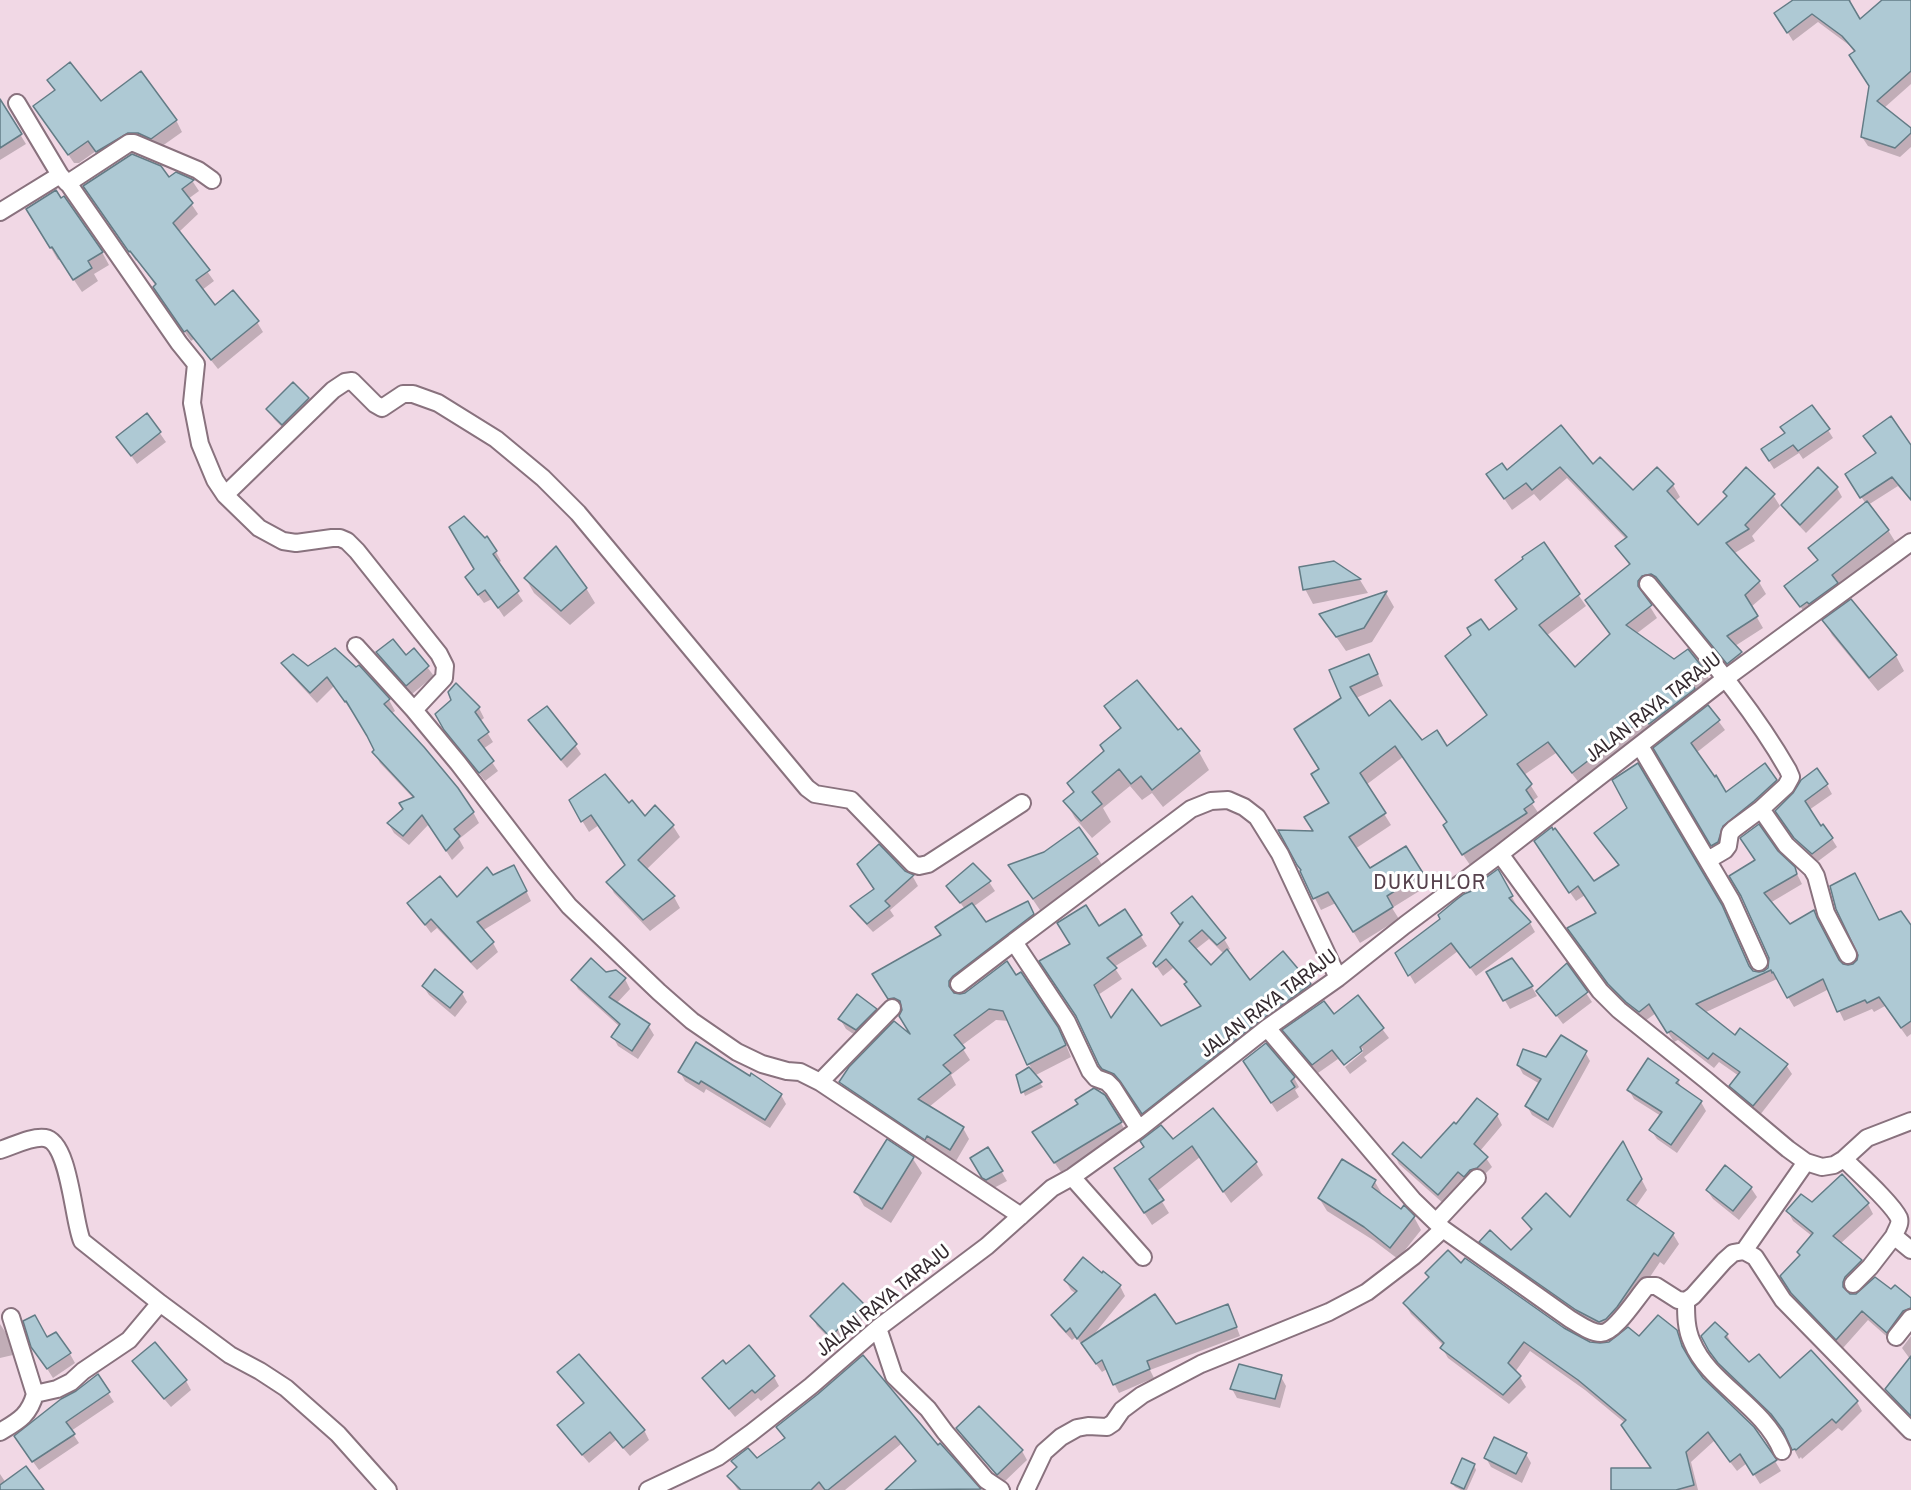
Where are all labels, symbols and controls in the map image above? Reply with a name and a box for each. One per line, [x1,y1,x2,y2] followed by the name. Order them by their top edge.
[1582,648,1726,768] street label: JALAN RAYA TARAJU
[1373,870,1487,896] district label: DUKUHLOR
[1196,945,1342,1063] street label: JALAN RAYA TARAJU
[812,1240,956,1362] street label: JALAN RAYA TARAJU

